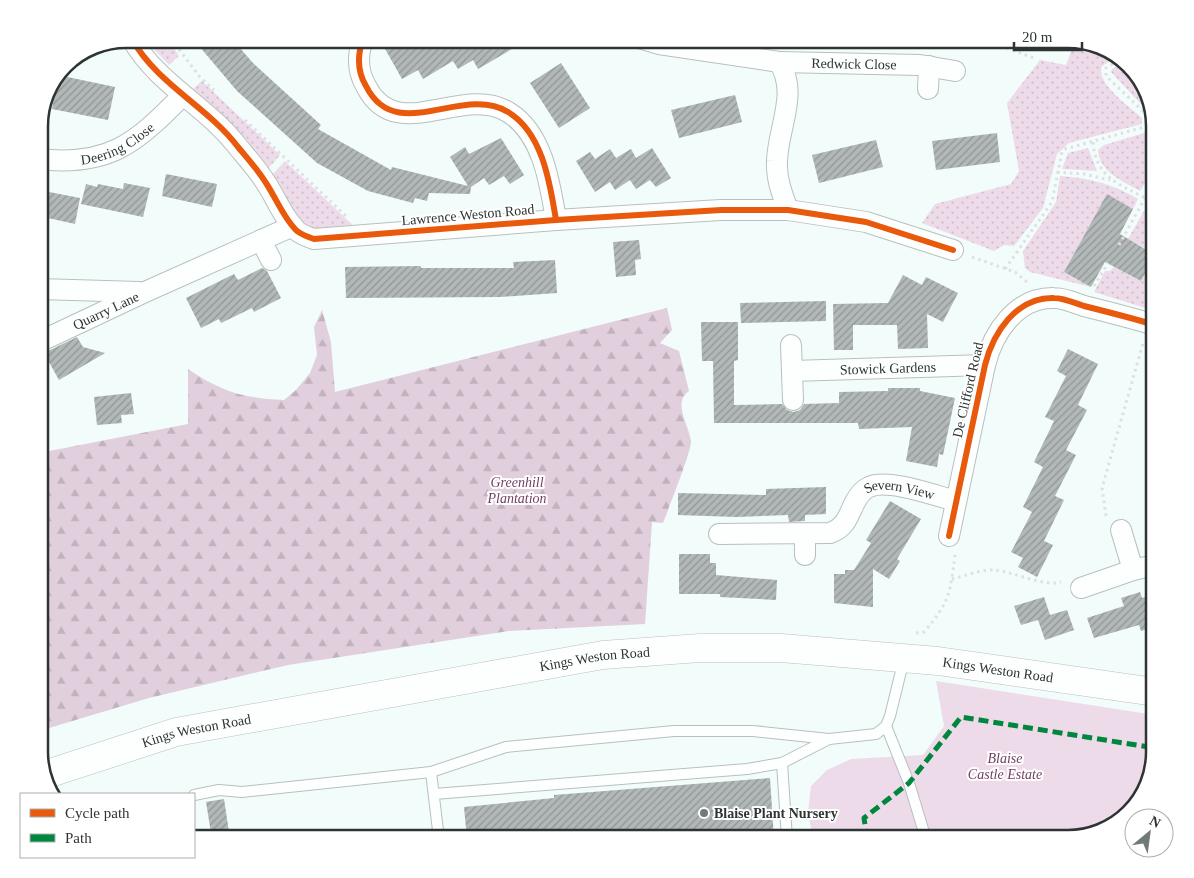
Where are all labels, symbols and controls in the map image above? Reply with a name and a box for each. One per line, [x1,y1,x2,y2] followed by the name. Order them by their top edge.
[1014,20,1082,52] scale bar
[1022,29,1053,45] text: 20 m
[811,55,897,72] street label: Redwick Close
[80,120,157,167] street label: Deering Close
[401,202,535,228] street label: Lawrence Weston Road
[71,288,141,332] street label: Quarry Lane
[950,341,986,439] street label: De Clifford Road
[840,359,936,377] street label: Stowick Gardens
[486,475,547,506] park label: Greenhill Plantation
[861,477,937,502] street label: Severn View
[538,644,650,674] street label: Kings Weston Road
[942,654,1054,685] street label: Kings Weston Road
[140,711,252,750] street label: Kings Weston Road
[968,751,1042,782] park label: Blaise Castle Estate
[20,793,195,858] legend
[65,805,130,821] text: Cycle path
[714,806,838,821] place label: Blaise Plant Nursery
[698,807,710,819] marker: Blaise Plant Nursery
[1124,808,1174,858] north arrow
[1147,813,1163,831] text: N
[65,830,92,846] text: Path

